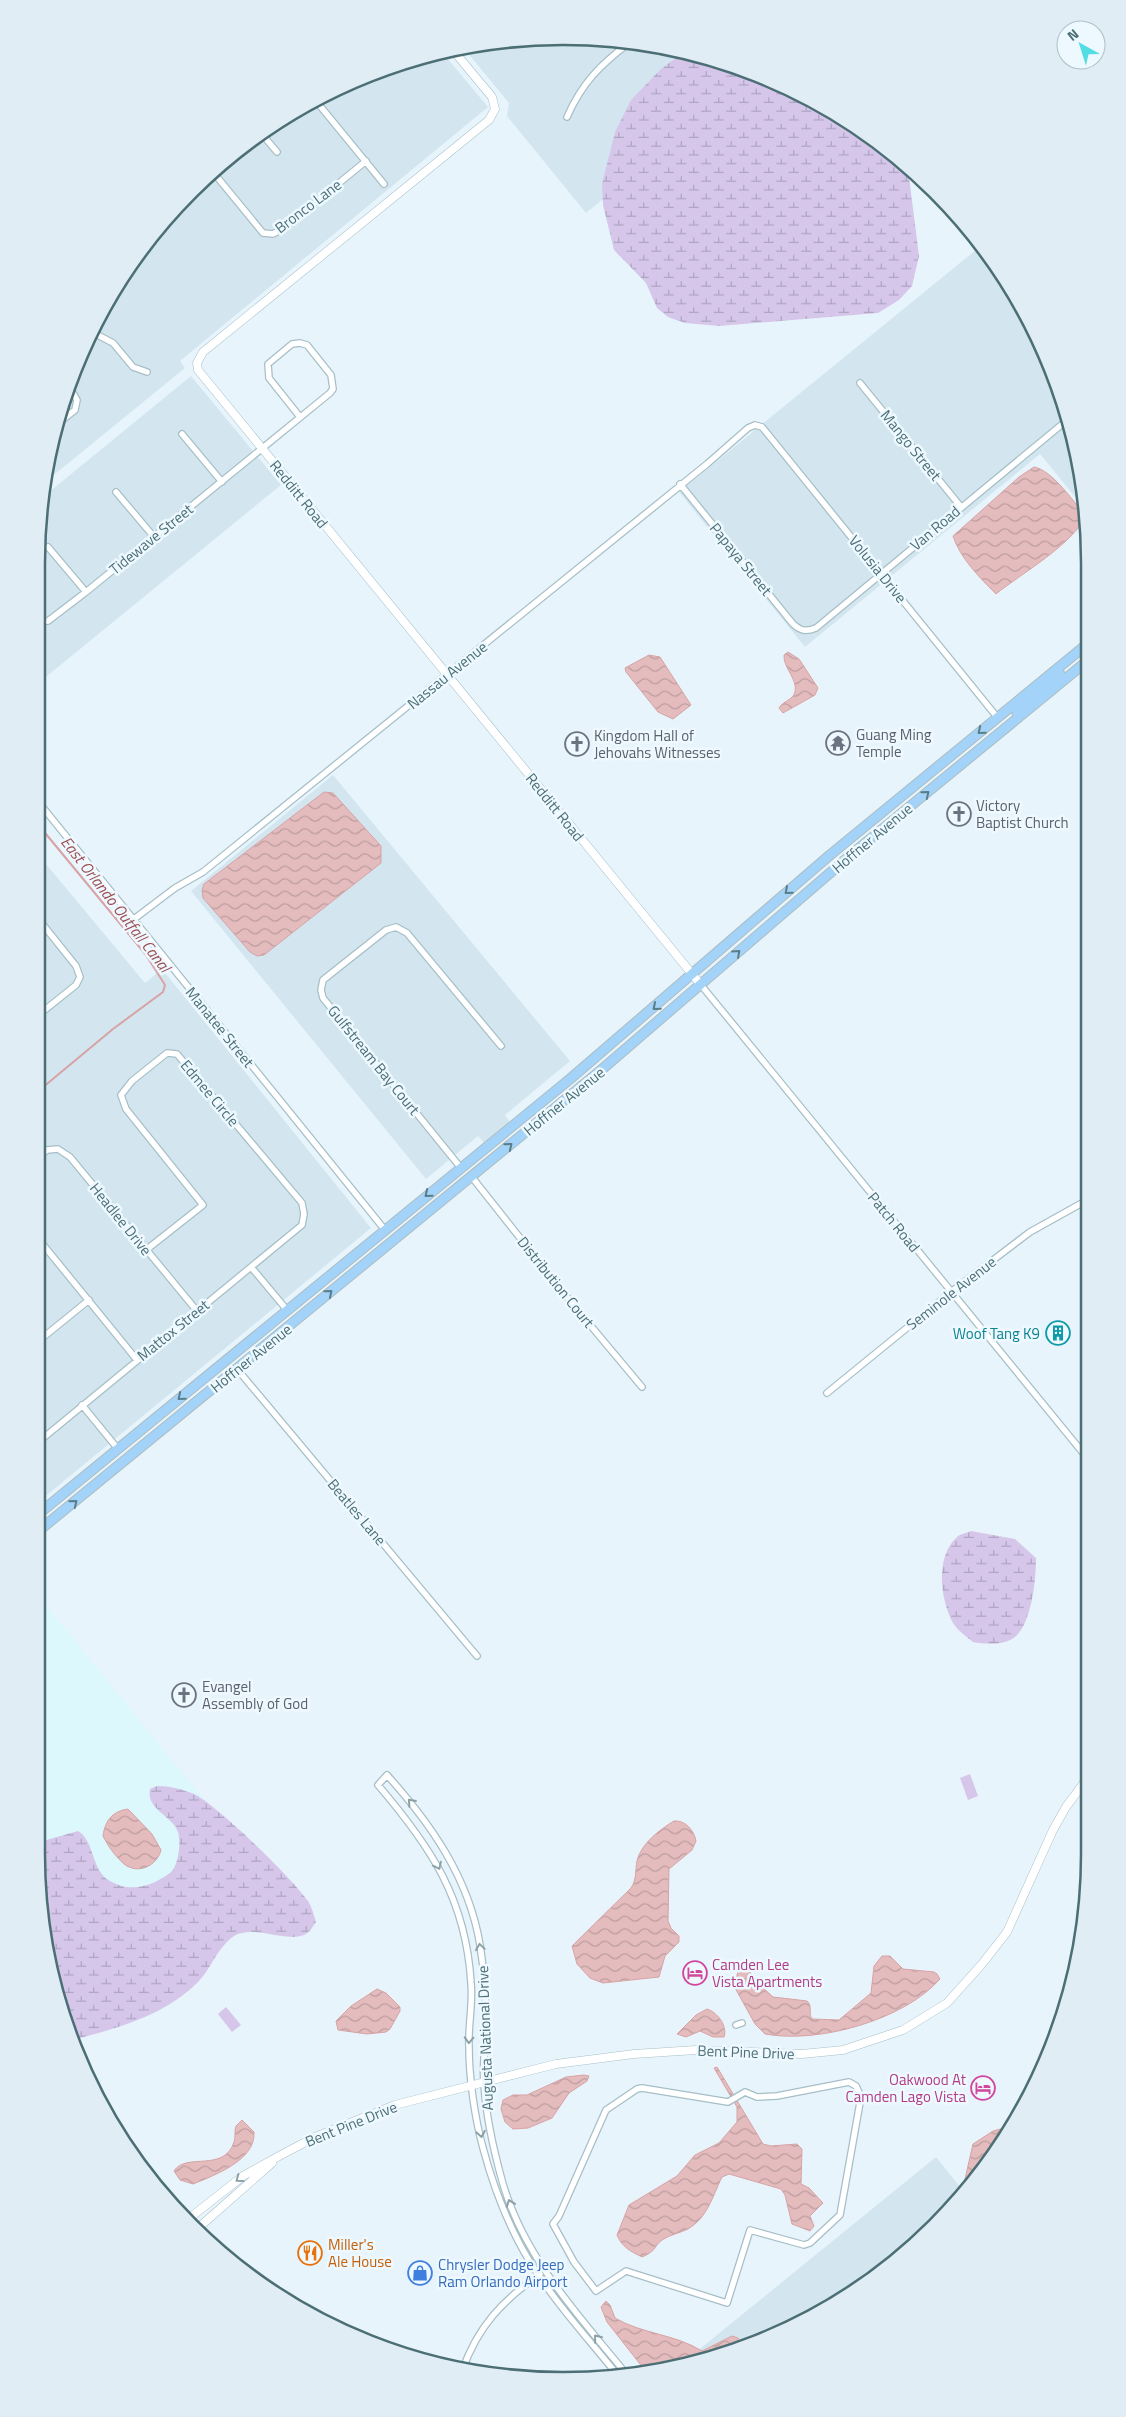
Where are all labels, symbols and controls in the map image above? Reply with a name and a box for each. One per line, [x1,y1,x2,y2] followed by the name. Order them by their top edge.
[1056,20,1106,70] north arrow
[1062,23,1083,46] text: N
[270,173,346,239] street label: Bronco Lane
[875,404,947,486] street label: Mango Street
[264,455,334,533] street label: Redditt Road
[104,497,198,580] street label: Tidewave Street
[905,500,965,556] street label: Van Road
[704,517,778,601] street label: Papaya Street
[843,530,913,608] street label: Volusia Drive
[402,635,492,715] street label: Nassau Avenue
[856,723,932,763] place label: Guang Ming Temple
[594,724,721,764] place label: Kingdom Hall of Jehovahs Witnesses
[977,726,986,735] one-way arrow
[825,730,851,756] temple icon: Guang Ming Temple
[564,731,590,757] church icon: Kingdom Hall of Jehovahs Witnesses
[520,768,590,846] street label: Redditt Road
[920,791,929,799] one-way arrow
[976,794,1069,834] place label: Victory Baptist Church
[827,797,917,879] street label: Hoffner Avenue
[946,801,972,827] church icon: Victory Baptist Church
[55,831,178,978] water label: East Orlando Outfall Canal
[785,885,794,894] one-way arrow
[732,950,741,959] one-way arrow
[180,982,260,1073] street label: Manatee Street
[322,1000,426,1120] street label: Gulfstream Bay Court
[652,1001,661,1010] one-way arrow
[175,1055,245,1131] street label: Edmee Circle
[518,1061,610,1141] street label: Hoffner Avenue
[503,1143,512,1151] one-way arrow
[84,1178,158,1260] street label: Headlee Drive
[862,1187,926,1257] street label: Patch Road
[425,1189,434,1198] one-way arrow
[512,1231,601,1333] street label: Distribution Court
[901,1250,1001,1336] street label: Seminole Avenue
[323,1291,332,1299] one-way arrow
[132,1293,215,1366] street label: Mattox Street
[205,1318,297,1398] street label: Hoffner Avenue
[1045,1320,1071,1346] building icon: Woof Tang K9
[953,1322,1040,1345] place label: Woof Tang K9
[178,1392,187,1400] one-way arrow
[322,1473,392,1551] street label: Beatles Lane
[68,1500,77,1508] one-way arrow
[202,1675,308,1715] place label: Evangel Assembly of God
[171,1682,197,1708] church icon: Evangel Assembly of God
[408,1799,417,1808] one-way arrow
[432,1861,442,1870] one-way arrow
[475,1943,486,1951] one-way arrow
[712,1953,822,1993] place label: Camden Lee Vista Apartments
[682,1960,708,1986] hotel icon: Camden Lee Vista Apartments
[471,1965,499,2111] street label: Augusta National Drive
[464,2037,474,2045] one-way arrow
[697,2039,795,2065] street label: Bent Pine Drive
[846,2068,967,2108] place label: Oakwood At Camden Lago Vista
[970,2075,996,2101] hotel icon: Oakwood At Camden Lago Vista
[302,2095,400,2153] street label: Bent Pine Drive
[475,2129,485,2138] one-way arrow
[235,2173,245,2182] one-way arrow
[506,2199,516,2207] one-way arrow
[328,2233,392,2273] place label: Miller's Ale House
[297,2240,323,2266] restaurant icon: Miller's Ale House
[438,2253,568,2293] place label: Chrysler Dodge Jeep Ram Orlando Airport
[407,2260,433,2286] shop icon: Chrysler Dodge Jeep Ram Orlando Airport
[595,2335,603,2344] one-way arrow

